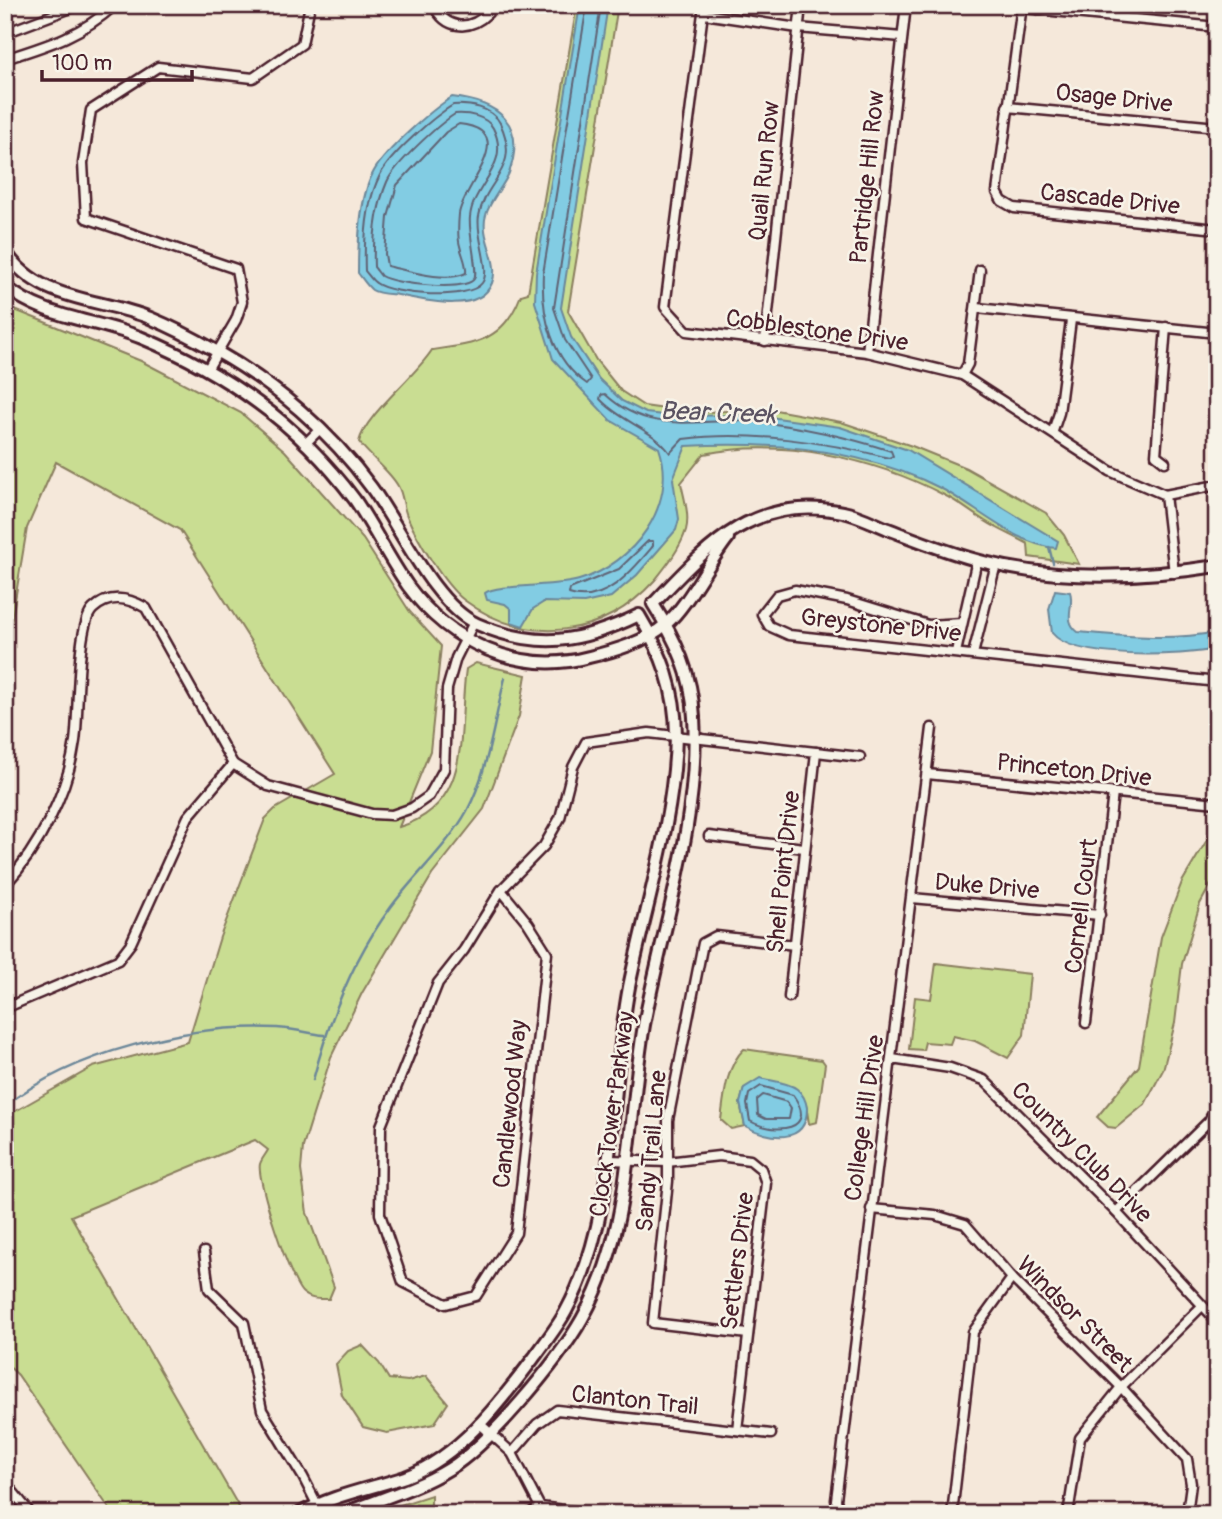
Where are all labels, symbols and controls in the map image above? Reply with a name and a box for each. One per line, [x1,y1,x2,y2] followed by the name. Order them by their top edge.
[42,38,192,82] scale bar
[52,50,112,77] text: 100 m
[1054,78,1174,119] street label: Osage Drive
[844,89,891,265] street label: Partridge Hill Row
[743,100,786,242] street label: Quail Run Row
[1039,178,1181,221] street label: Cascade Drive
[724,303,910,358] street label: Cobblestone Drive
[660,395,779,431] water label: Bear Creek
[799,603,963,648] street label: Greystone Drive
[995,748,1153,793] street label: Princeton Drive
[761,789,806,955] street label: Shell Point Drive
[1059,836,1104,975] street label: Cornell Court
[933,867,1041,906] street label: Duke Drive
[584,1009,641,1219] street label: Clock Tower Parkway
[487,1018,534,1190] street label: Candlewood Way
[838,1033,891,1203] street label: College Hill Drive
[630,1069,673,1233] street label: Sandy Trail Lane
[1005,1076,1158,1229] street label: Country Club Drive
[715,1190,760,1332] street label: Settlers Drive
[1011,1250,1139,1379] street label: Windsor Street
[570,1379,700,1422] street label: Clanton Trail

